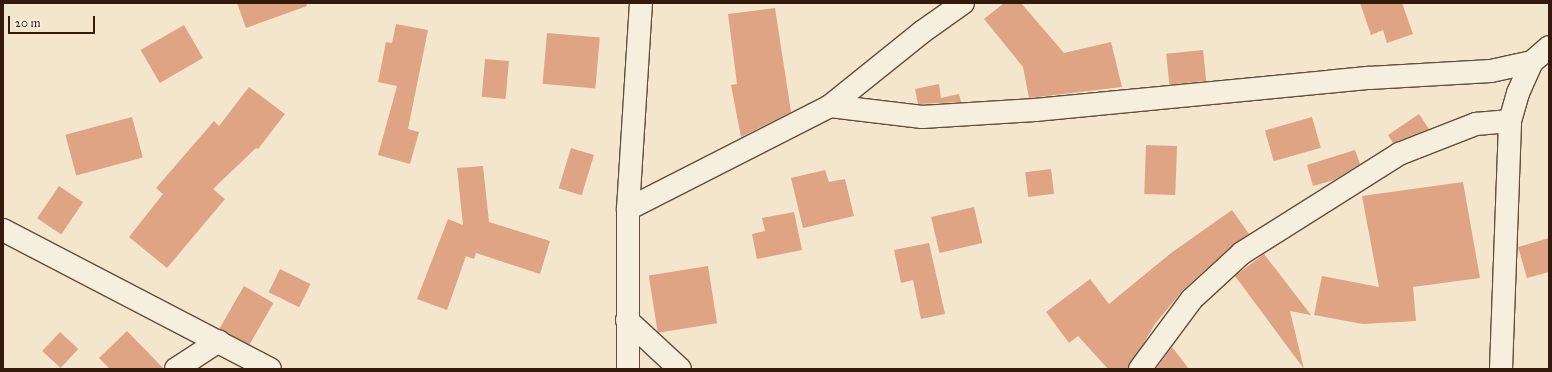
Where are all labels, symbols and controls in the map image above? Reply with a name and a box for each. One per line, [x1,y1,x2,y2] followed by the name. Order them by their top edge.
[10,8,97,34] scale bar
[15,16,41,30] text: 20 m

